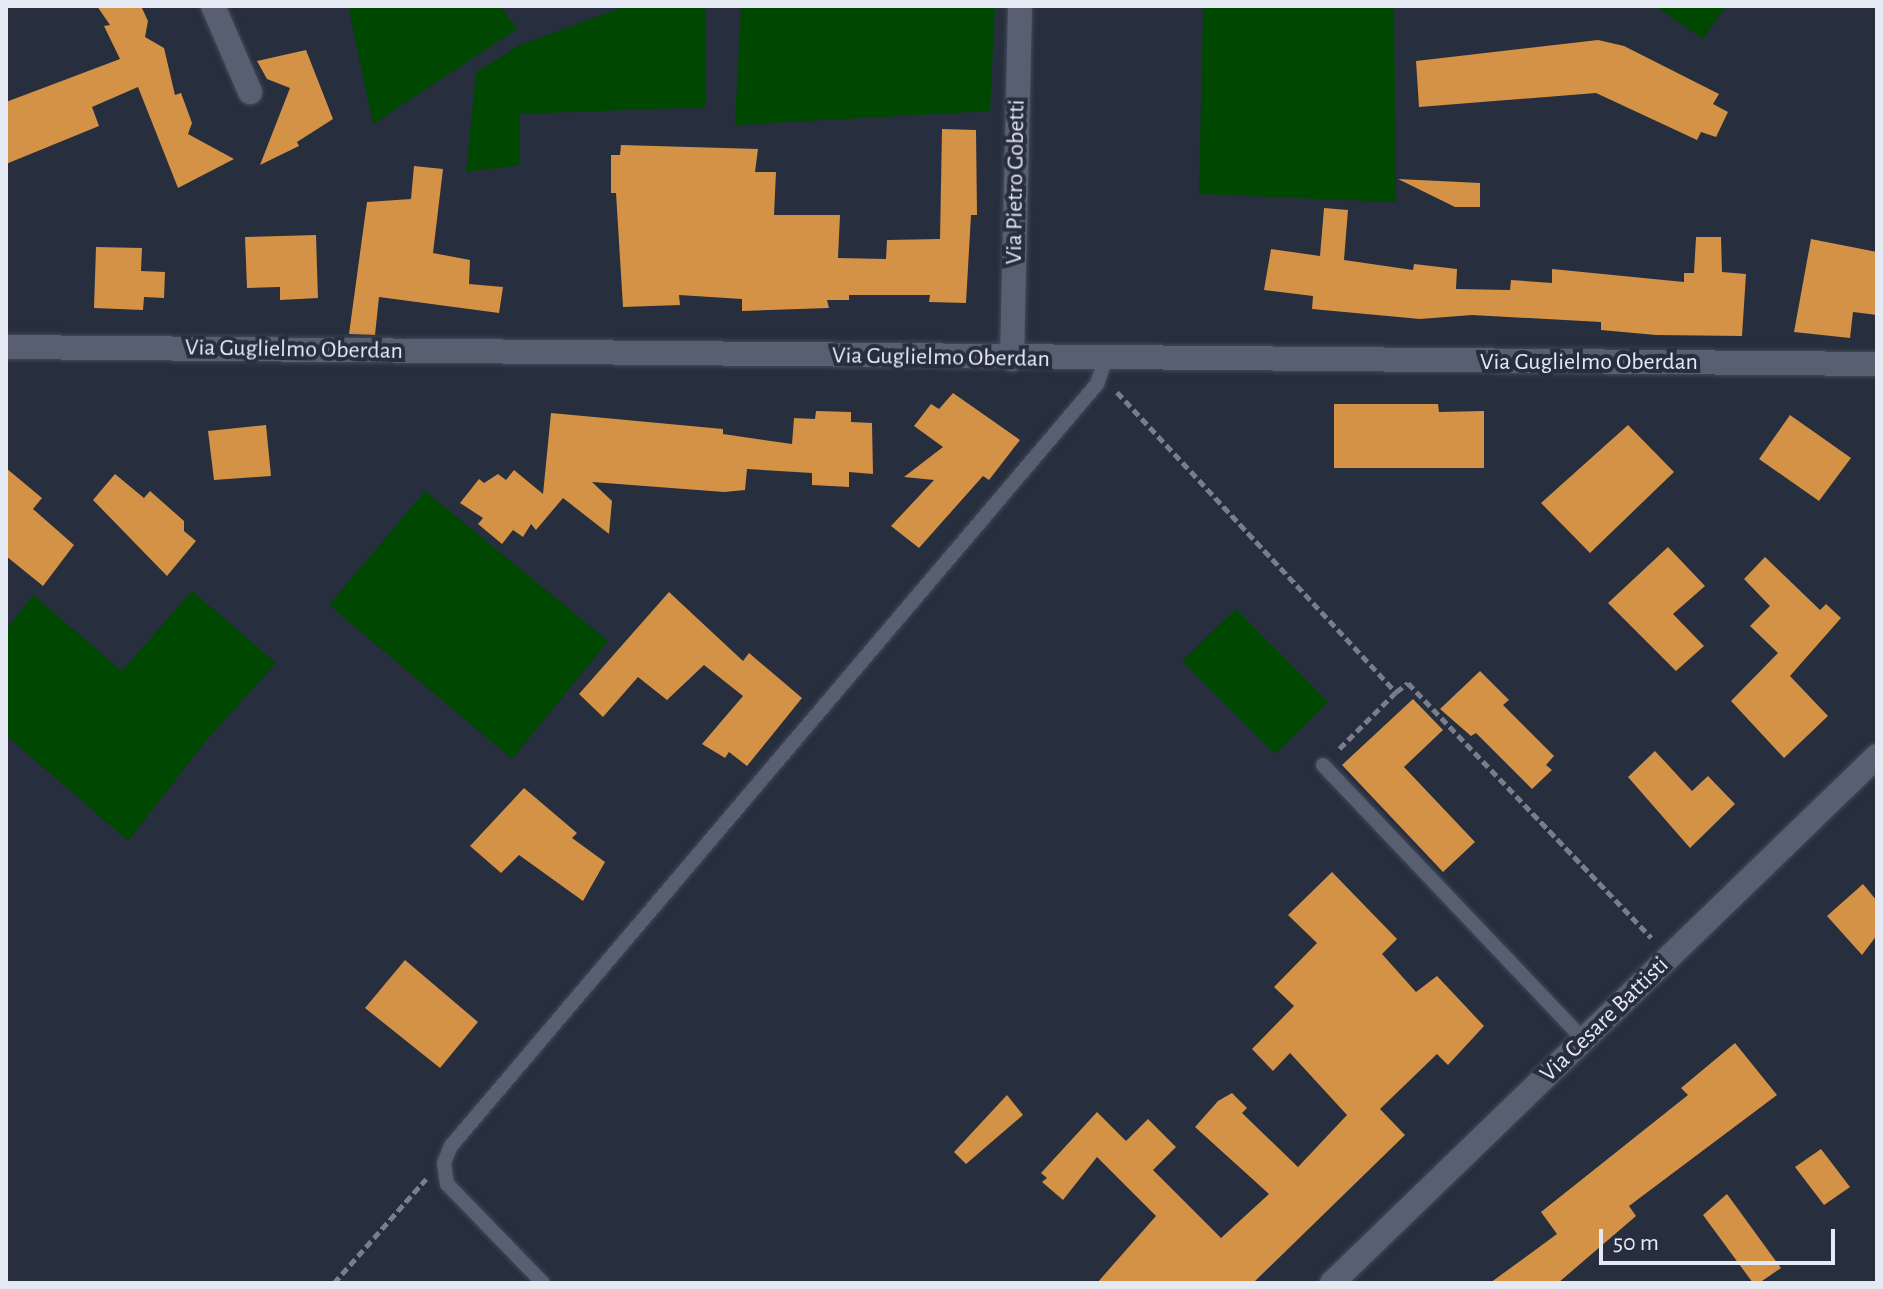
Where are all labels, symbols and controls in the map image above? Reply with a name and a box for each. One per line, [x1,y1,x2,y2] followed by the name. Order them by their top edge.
[1000,99,1032,265] street label: Via Pietro Gobetti
[185,334,403,366] street label: Via Guglielmo Oberdan
[832,342,1050,374] street label: Via Guglielmo Oberdan
[1480,349,1698,377] street label: Via Guglielmo Oberdan
[1535,952,1675,1088] street label: Via Cesare Battisti
[1603,1213,1839,1263] scale bar
[1613,1231,1659,1255] text: 50 m

